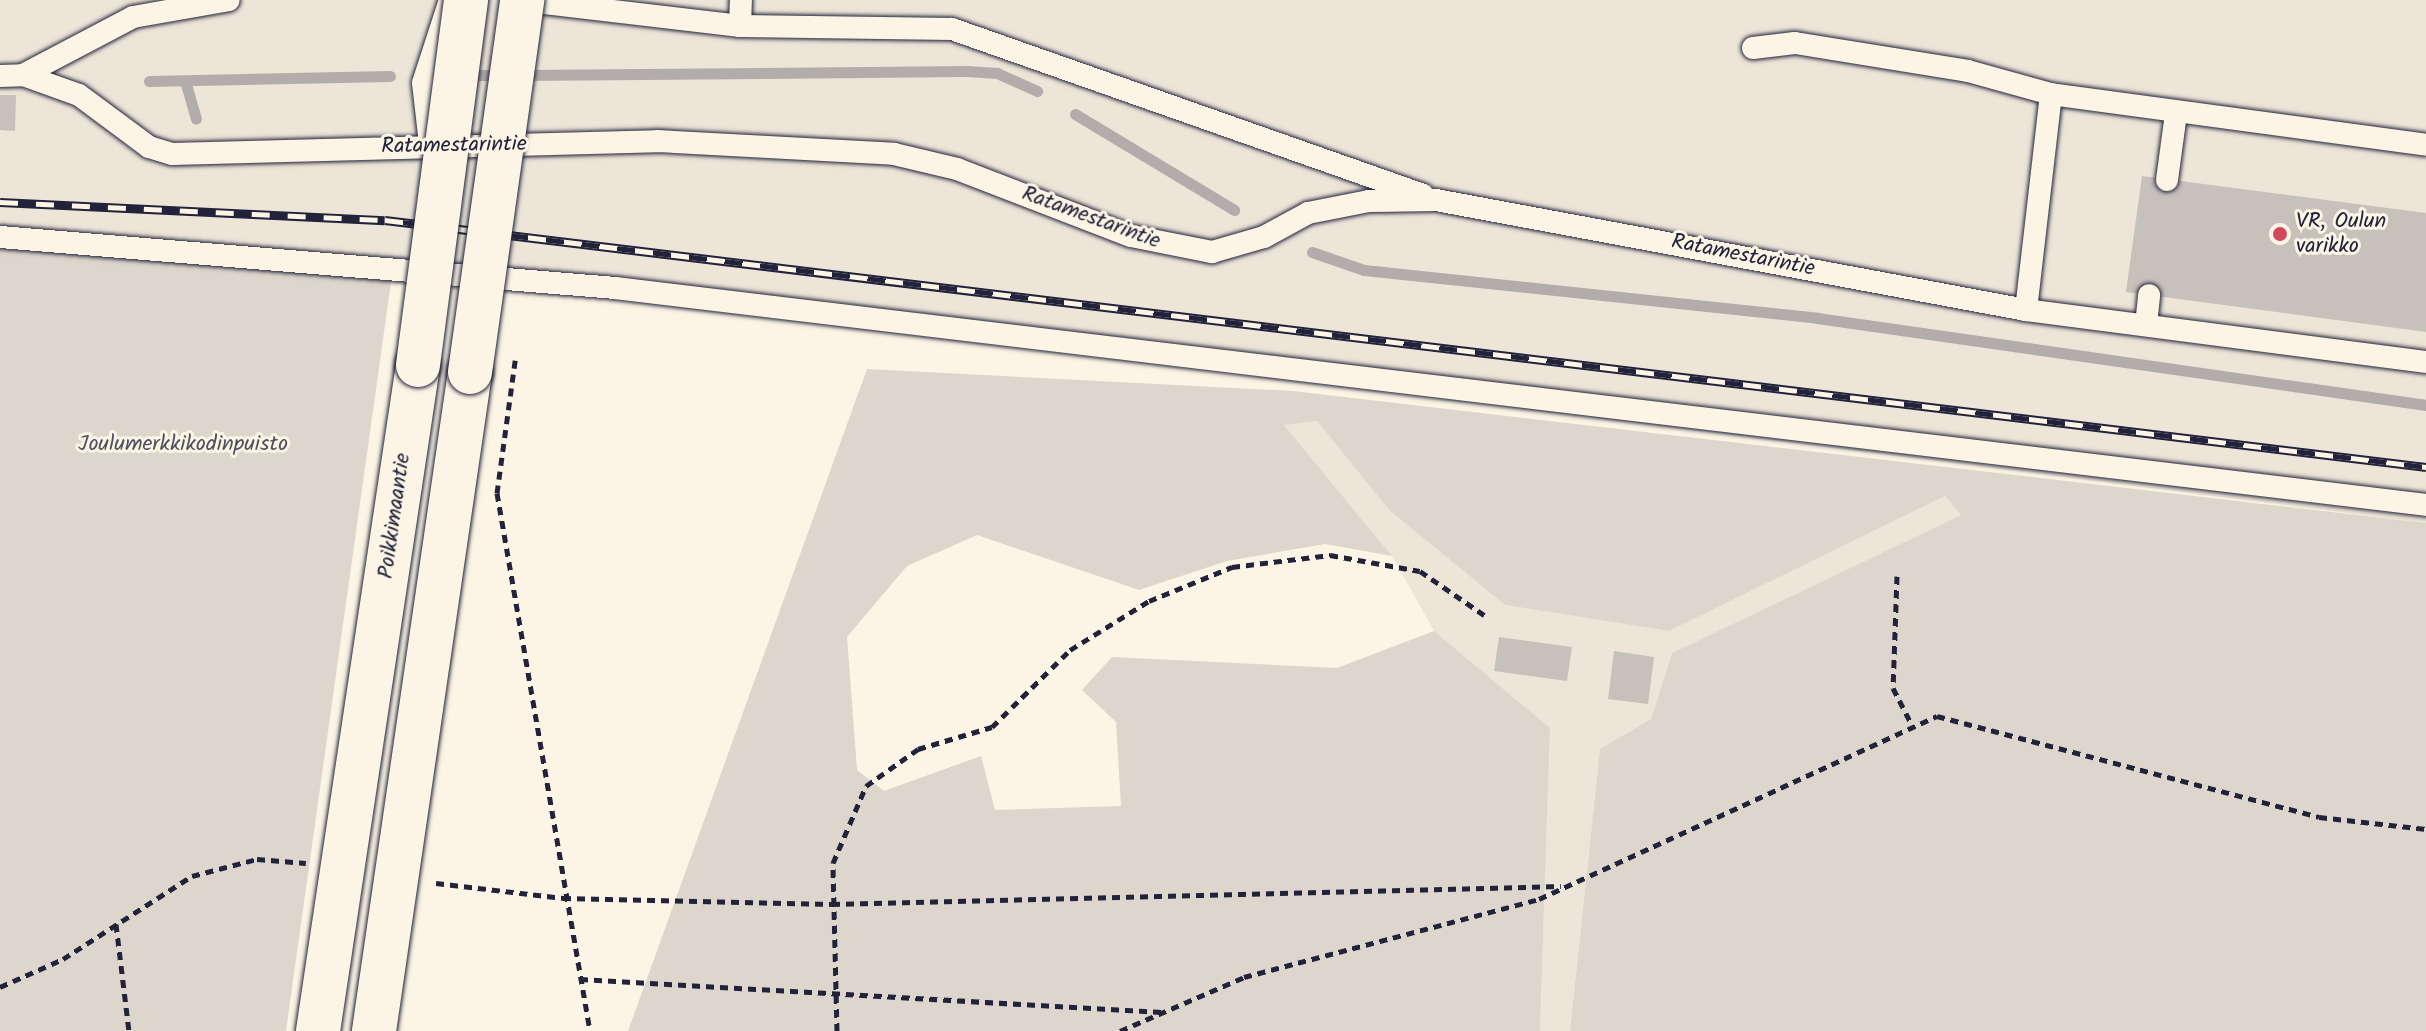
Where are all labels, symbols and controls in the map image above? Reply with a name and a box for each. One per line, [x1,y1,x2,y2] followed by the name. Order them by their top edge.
[381,132,527,160] street label: Ratamestarintie
[1018,181,1164,255] street label: Ratamestarintie
[2296,208,2386,260] place label: VR, Oulun varikko
[2271,225,2289,243] marker: VR, Oulun varikko
[1669,229,1817,283] street label: Ratamestarintie
[78,432,288,458] park label: Joulumerkkikodinpuisto
[373,452,417,580] street label: Poikkimaantie

